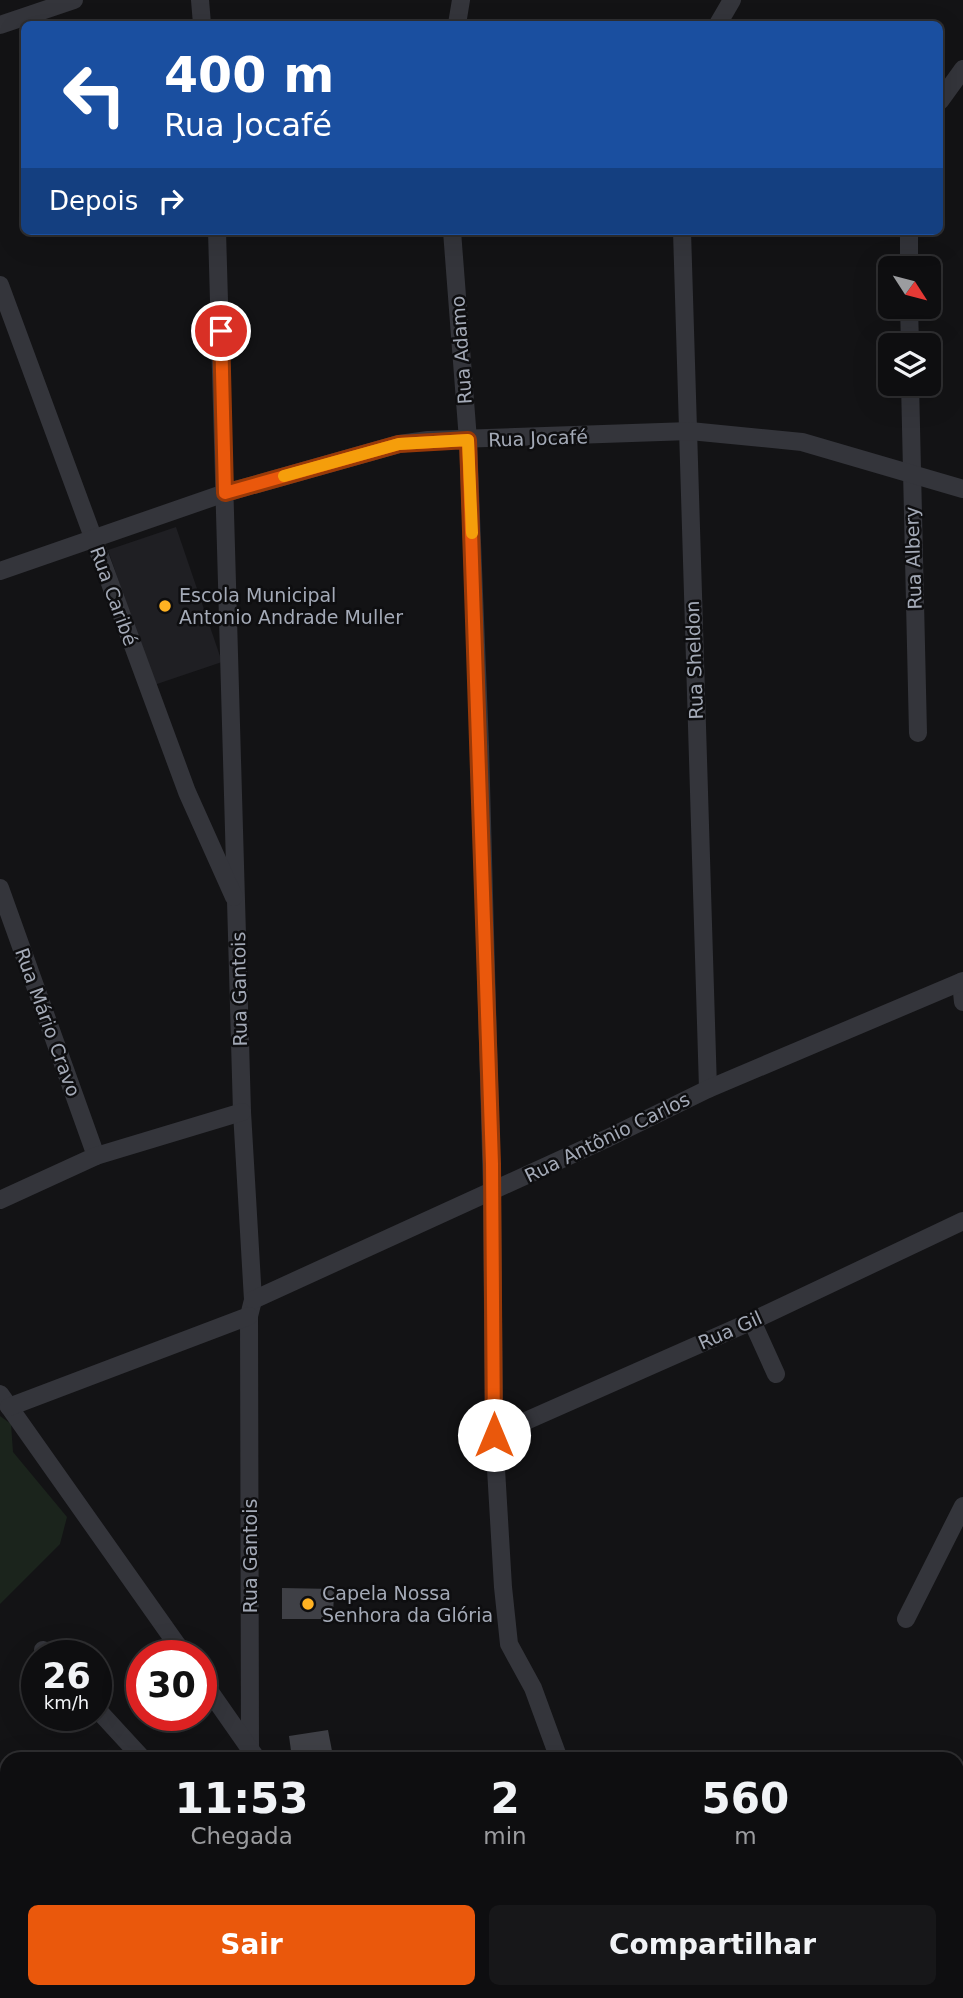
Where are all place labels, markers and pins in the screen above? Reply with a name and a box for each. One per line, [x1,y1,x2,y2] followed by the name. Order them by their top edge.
[191,301,251,361] pin
[179,584,403,628] place label: Escola Municipal Antonio Andrade Muller
[157,598,173,614] marker: Escola Municipal Antonio Andrade Muller
[322,1582,493,1626] place label: Capela Nossa Senhora da Glória
[300,1596,316,1612] marker: Capela Nossa Senhora da Glória

